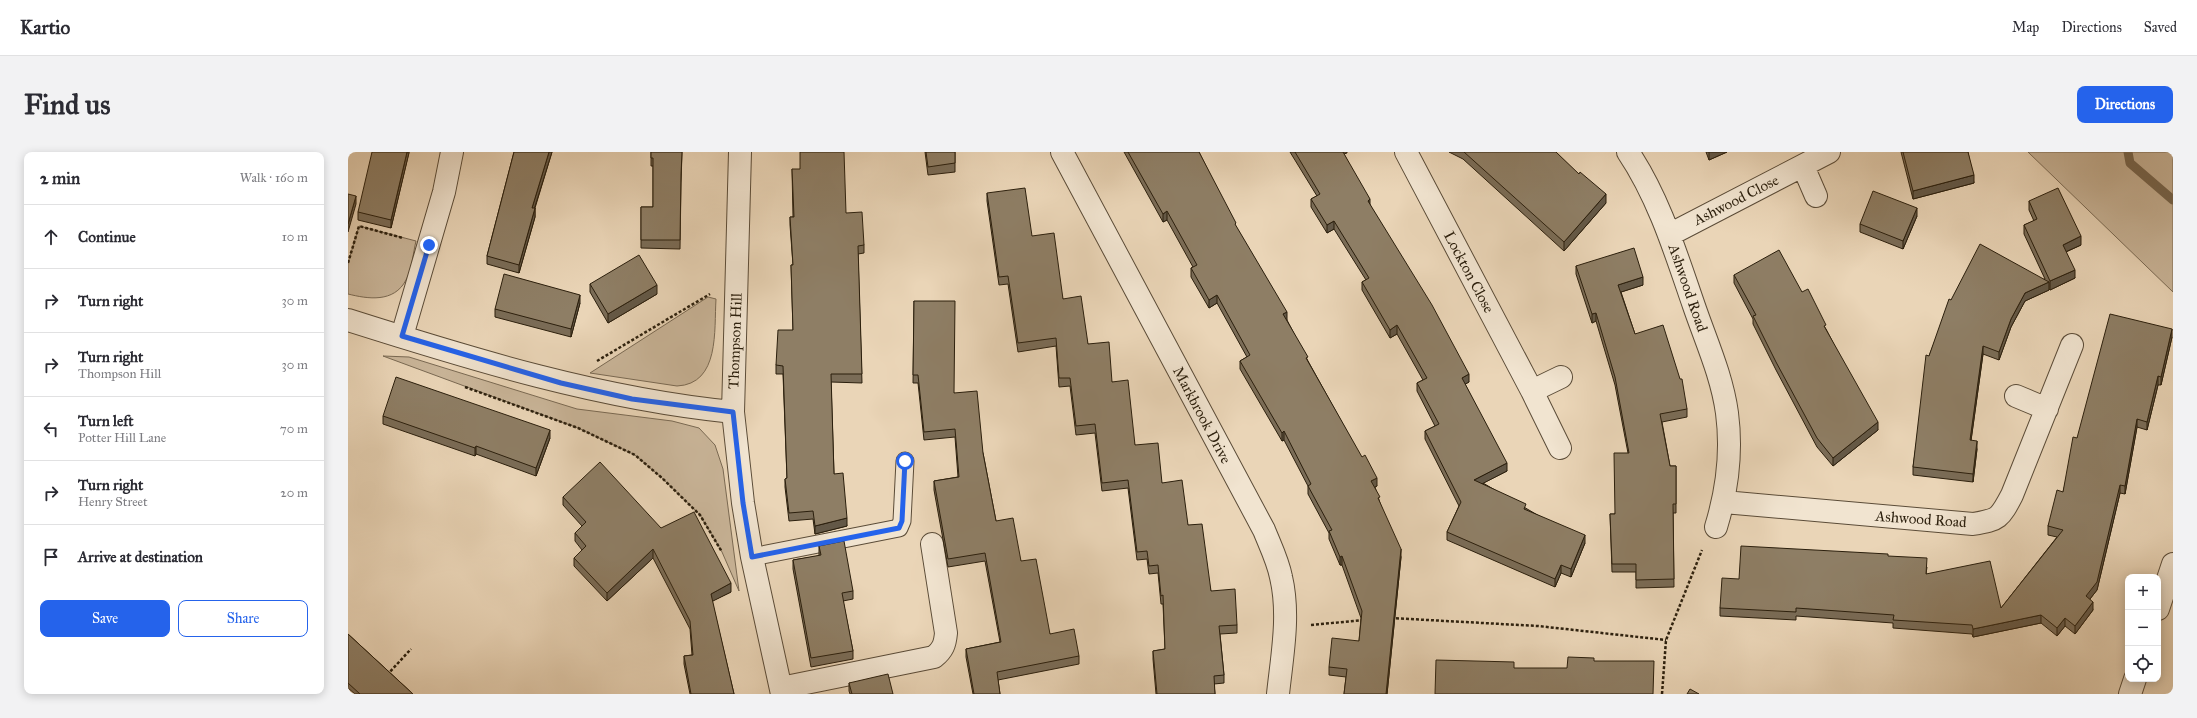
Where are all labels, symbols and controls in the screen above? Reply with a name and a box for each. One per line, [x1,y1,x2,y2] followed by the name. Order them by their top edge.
[20,16,70,39] text: Kartio
[2012,19,2039,36] text: Map
[2061,19,2122,36] text: Directions
[2144,19,2177,36] text: Saved
[2077,86,2173,123] button: Directions
[24,87,110,122] text: Find us
[40,168,80,189] text: 2 min
[240,170,308,186] text: Walk · 160 m
[1690,171,1782,230] street label: Ashwood Close
[40,226,62,248] icon: ahead
[78,228,136,246] text: Continue
[1440,228,1498,316] street label: Lockton Close
[282,229,308,245] text: 10 m
[420,236,438,254] route end
[1664,241,1712,335] street label: Ashwood Road
[40,290,62,312] icon: right
[78,292,143,310] text: Turn right
[724,292,746,389] street label: Thompson Hill
[282,293,308,309] text: 30 m
[78,348,143,366] text: Turn right
[40,354,62,376] icon: right
[282,357,308,373] text: 30 m
[1169,363,1235,467] street label: Markbrook Drive
[78,366,161,382] text: Thompson Hill
[78,412,134,430] text: Turn left
[40,418,62,440] icon: left
[280,421,308,437] text: 70 m
[78,430,166,446] text: Potter Hill Lane
[896,452,914,470] route start
[78,476,143,494] text: Turn right
[40,482,62,504] icon: right
[280,485,308,501] text: 20 m
[78,494,148,510] text: Henry Street
[1874,507,1968,531] street label: Ashwood Road
[40,546,62,568] icon: arrive
[78,548,203,566] text: Arrive at destination
[2125,574,2161,682] map controls
[2125,574,2161,610] button: +
[40,600,170,637] button: Save
[178,600,308,637] button: Share
[2125,610,2161,646] button: −
[2125,646,2161,682] button: locate

